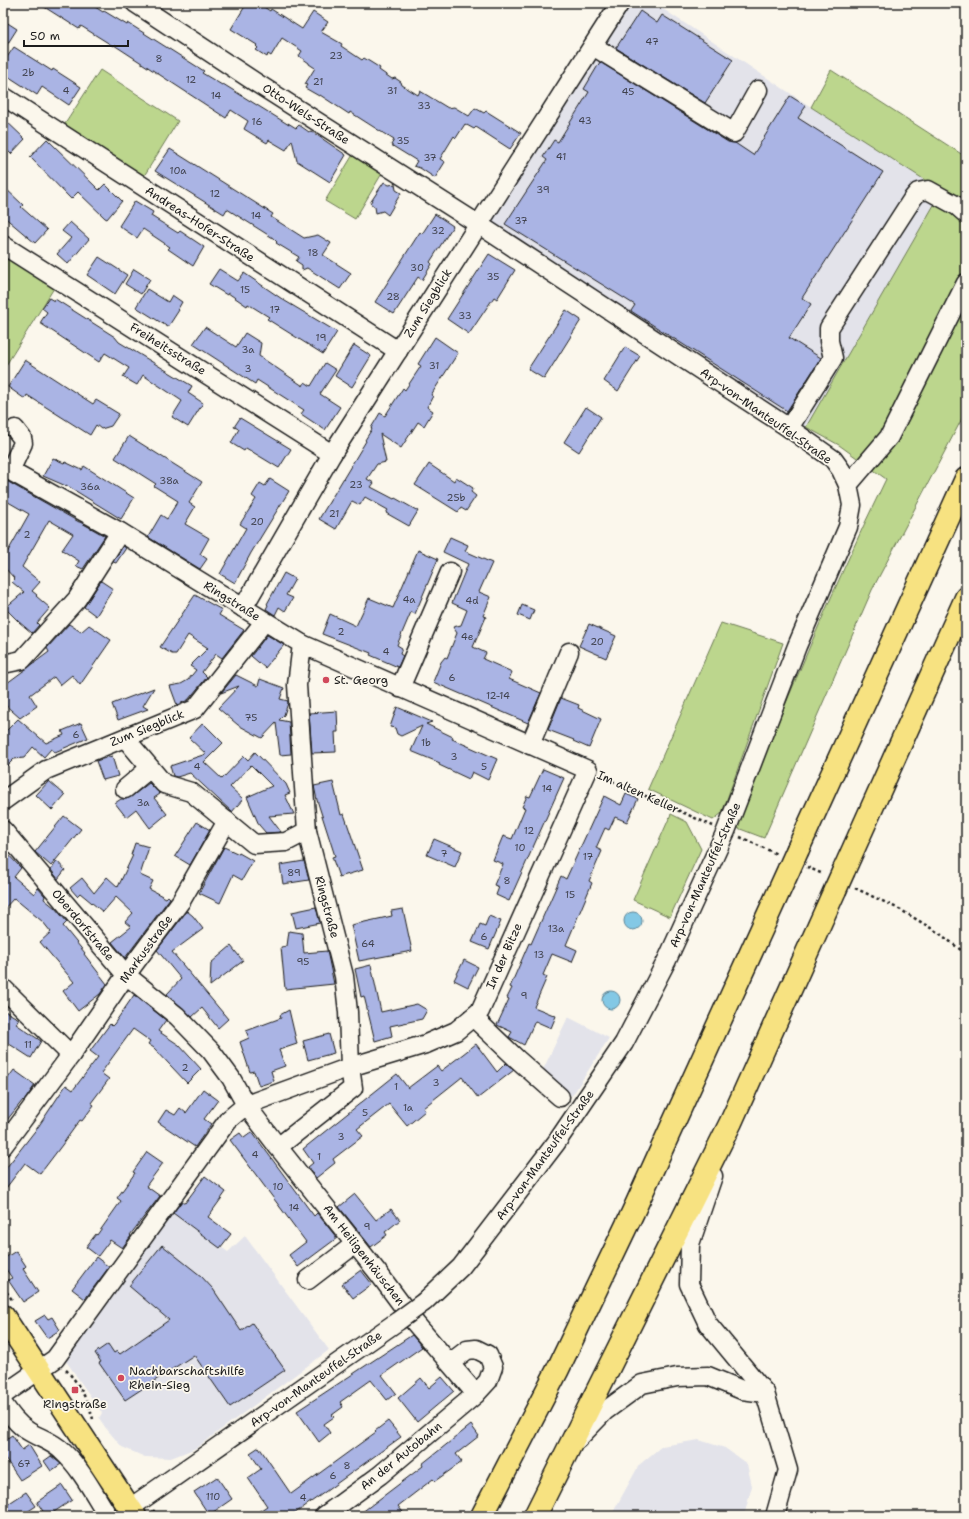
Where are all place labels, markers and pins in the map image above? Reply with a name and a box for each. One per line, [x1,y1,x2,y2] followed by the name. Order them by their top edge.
[334,672,388,688] place label: St. Georg
[321,675,331,685] marker: St. Georg
[129,1363,245,1393] place label: Nachbarschaftshilfe Rhein-Sieg
[116,1373,126,1383] marker: Nachbarschaftshilfe Rhein-Sieg
[70,1385,80,1395] marker: Ringstraße
[43,1396,107,1412] place label: Ringstraße

